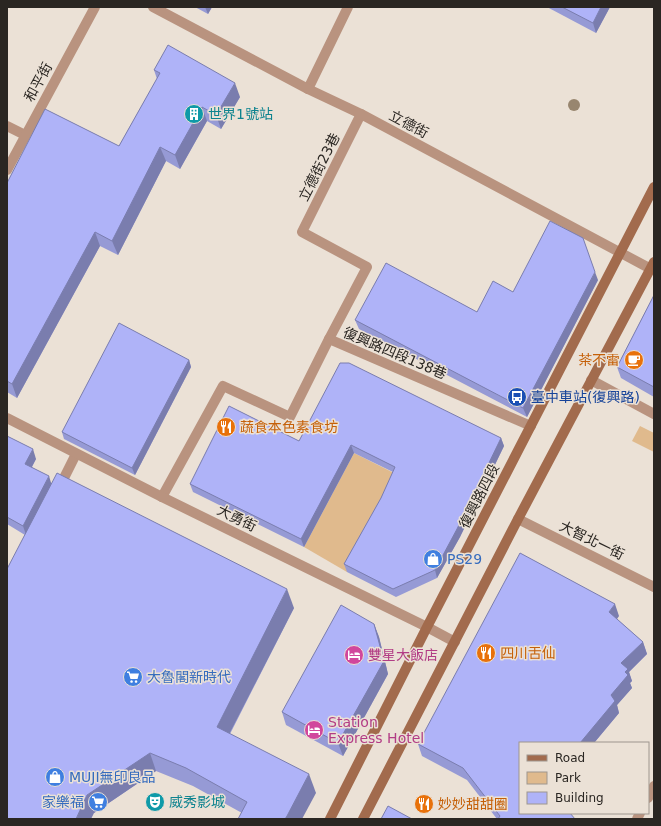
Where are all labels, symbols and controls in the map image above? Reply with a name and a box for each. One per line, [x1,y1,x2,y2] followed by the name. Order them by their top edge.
[21,60,55,104] street label: 和平街
[183,103,205,125] building icon: 世界1號站
[208,106,273,122] place label: 世界1號站
[387,107,431,141] street label: 立德街
[295,130,343,204] street label: 立德街23巷
[341,324,449,382] street label: 復興路四段138巷
[623,349,645,371] cafe icon: 茶不雷
[578,352,620,368] place label: 茶不雷
[506,386,528,408] bus stop icon: 臺中車站(復興路)
[531,389,640,405] place label: 臺中車站(復興路)
[215,416,237,438] restaurant icon: 蔬食本色素食坊
[240,419,338,435] place label: 蔬食本色素食坊
[456,461,502,531] street label: 復興路四段
[215,502,259,534] street label: 大勇街
[557,517,627,563] street label: 大智北一街
[422,548,444,570] shop icon: PS29
[447,551,482,567] place label: PS29
[475,642,497,664] restaurant icon: 四川舌仙
[343,644,365,666] hotel icon: 雙星大飯店
[500,645,556,661] place label: 四川舌仙
[368,647,438,663] place label: 雙星大飯店
[122,666,144,688] supermarket icon: 大魯閣新時代
[147,669,231,685] place label: 大魯閣新時代
[328,714,424,746] place label: Station Express Hotel
[303,719,325,741] hotel icon: Station Express Hotel
[519,742,649,814] legend
[555,751,585,765] text: Road
[44,766,66,788] shop icon: MUJI無印良品
[69,769,156,785] place label: MUJI無印良品
[555,771,581,785] text: Park
[87,791,109,813] supermarket icon: 家樂福
[144,791,166,813] theatre icon: 威秀影城
[555,791,604,805] text: Building
[413,793,435,815] restaurant icon: 妙妙甜甜圈
[42,794,84,810] place label: 家樂福
[169,794,225,810] place label: 威秀影城
[438,796,508,812] place label: 妙妙甜甜圈

